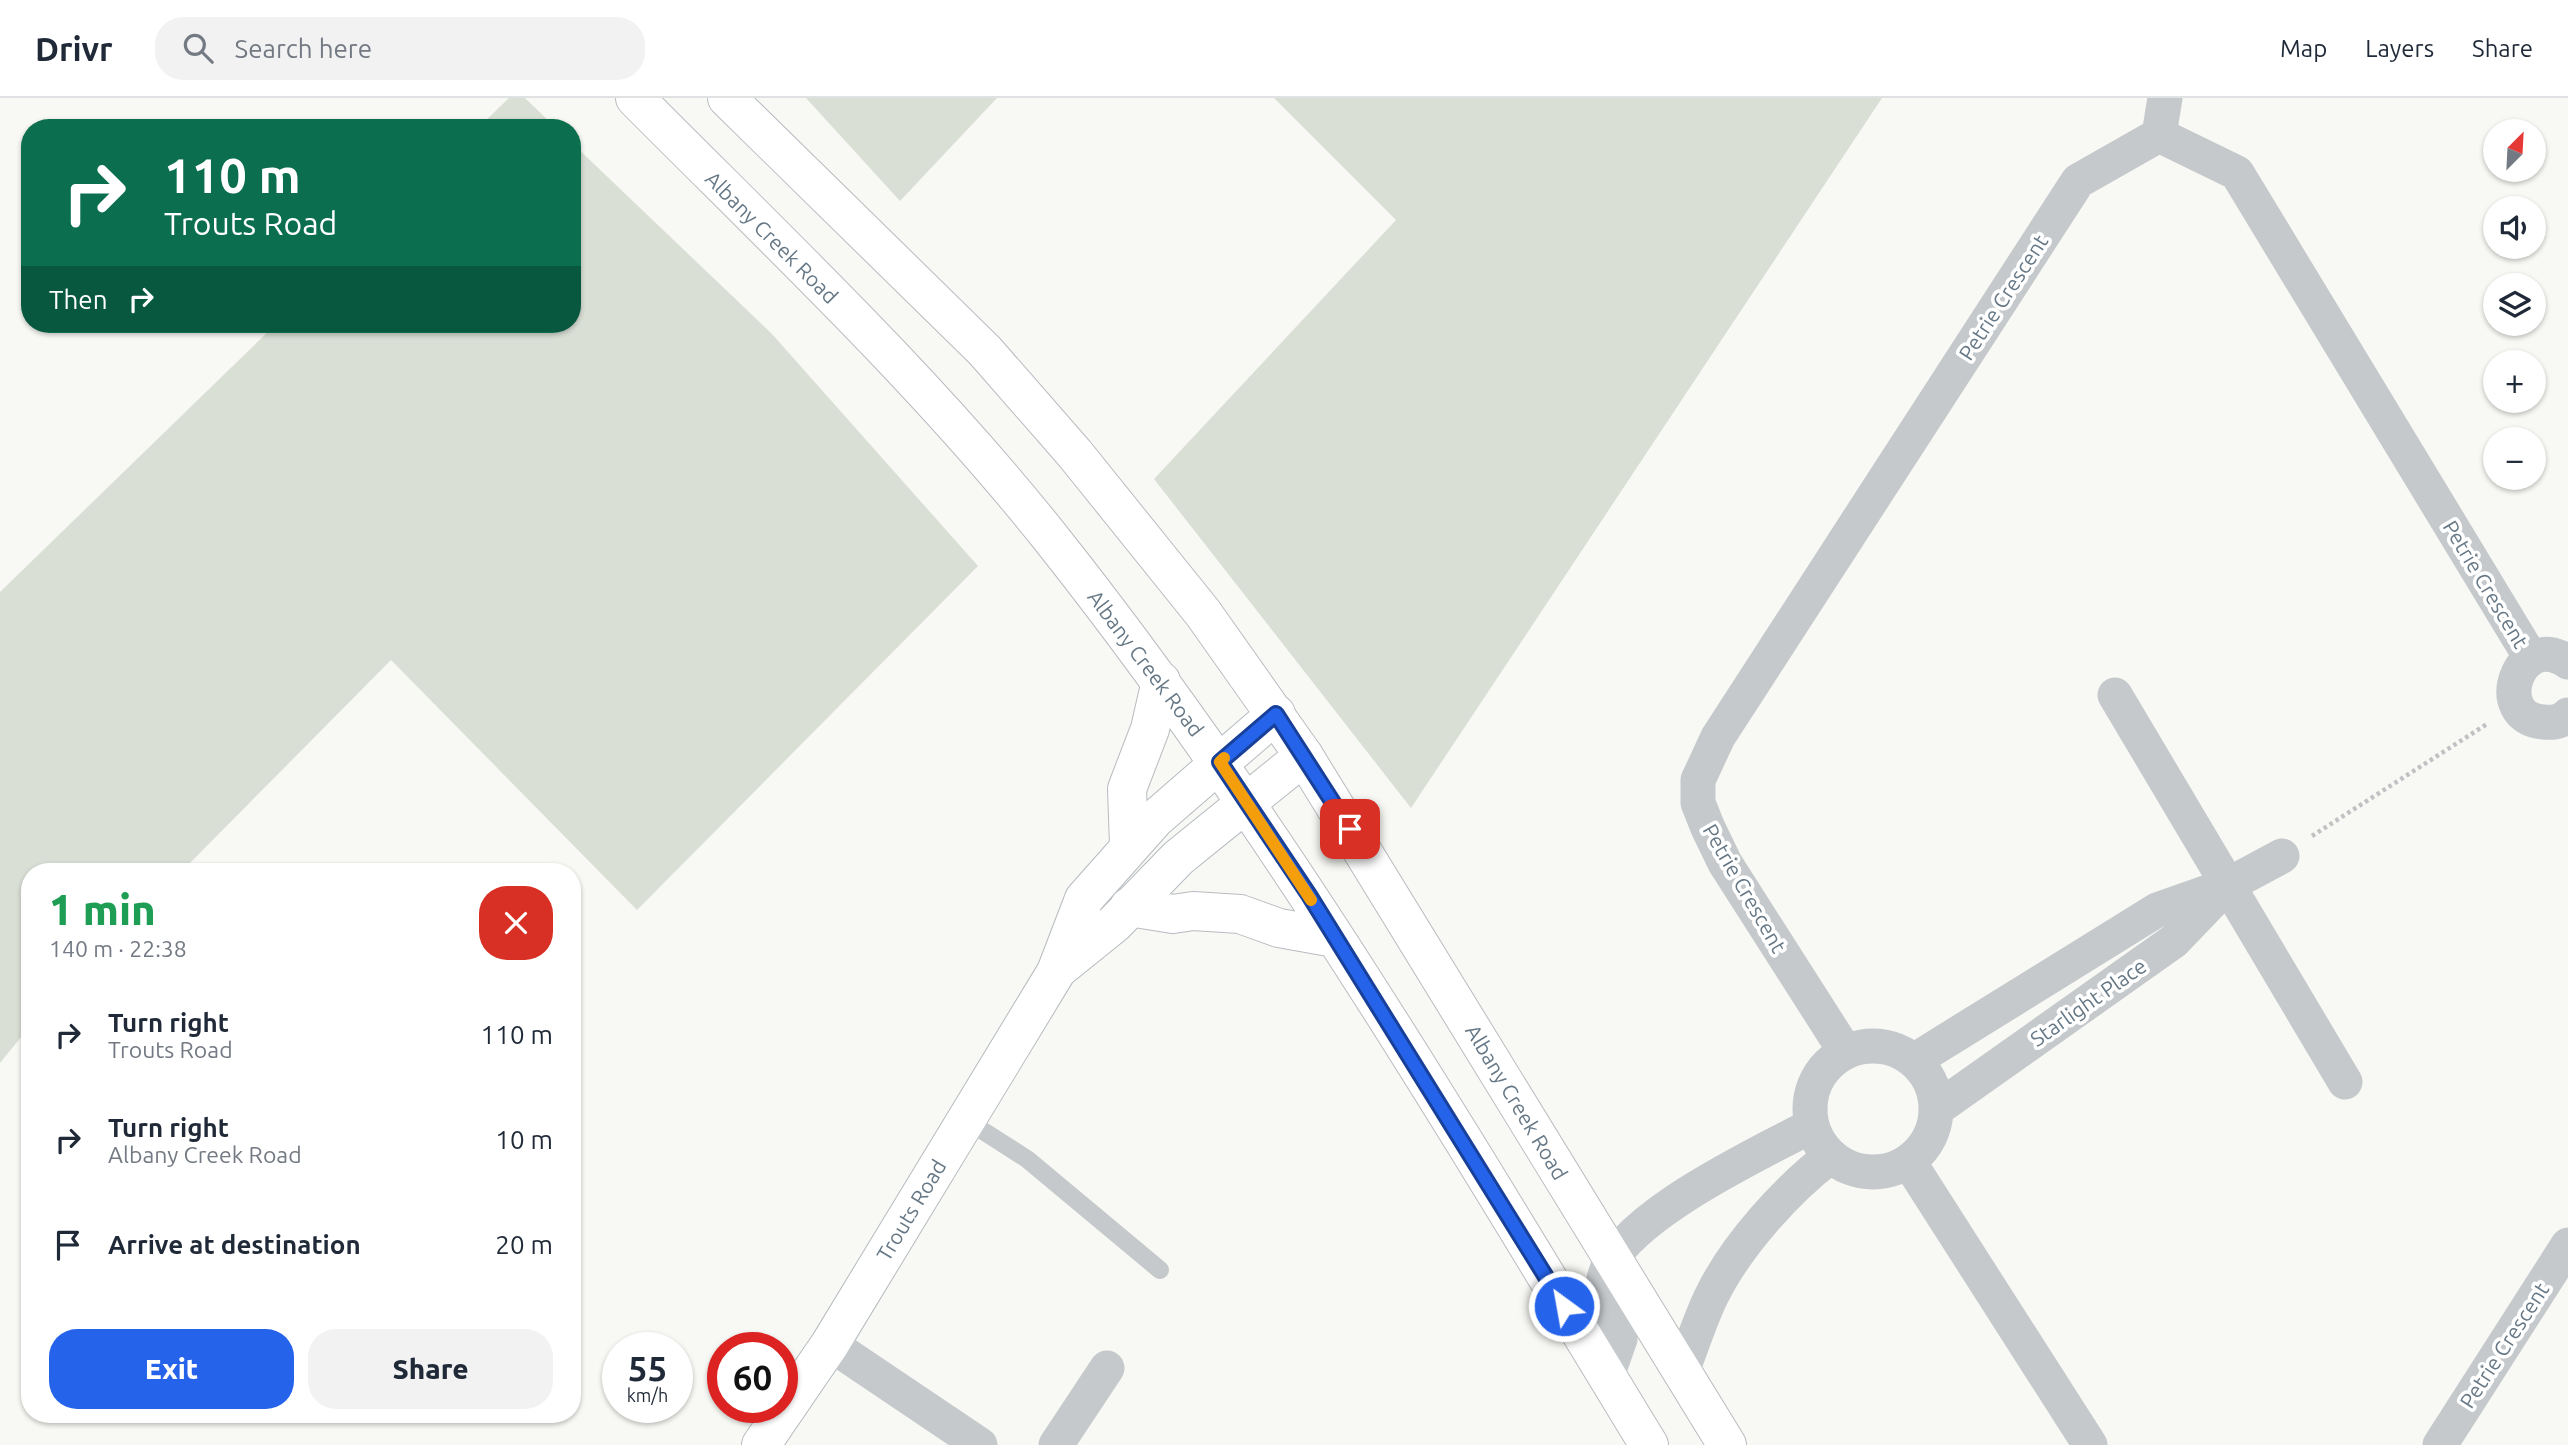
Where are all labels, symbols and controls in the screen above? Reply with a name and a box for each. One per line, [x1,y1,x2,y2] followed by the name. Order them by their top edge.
[155,17,645,80] search box
[179,29,217,67] icon: search
[35,30,113,67] text: Drivr
[235,34,372,63] text: Search here
[2280,35,2327,62] text: Map
[2365,35,2434,62] text: Layers
[2472,35,2533,62] text: Share
[2483,119,2546,182] north arrow
[2483,119,2546,490] map controls
[49,147,140,238] icon: right
[164,147,301,202] text: 110 m
[701,166,843,308] street label: Albany Creek Road
[2483,196,2546,259] button: sound
[164,205,337,241] text: Trouts Road
[1954,230,2052,364] street label: Petrie Crescent
[2483,273,2546,336] button: layers
[122,280,160,318] icon: right
[49,285,108,314] text: Then
[2483,350,2546,413] button: +
[2483,427,2546,490] button: −
[2438,516,2534,652] street label: Petrie Crescent
[1083,585,1209,741] street label: Albany Creek Road
[1320,799,1380,859] pin
[1331,810,1369,848] icon: arrive
[1698,819,1792,957] street label: Petrie Crescent
[49,886,156,933] text: 1 min
[479,886,553,960] button: close
[49,936,187,961] text: 140 m · 22:38
[2025,953,2151,1051] street label: Starlight Place
[108,1008,229,1037] text: Turn right
[49,1016,87,1054] icon: right
[481,1020,553,1049] text: 110 m
[1461,1020,1573,1184] street label: Albany Creek Road
[108,1037,233,1062] text: Trouts Road
[108,1113,229,1142] text: Turn right
[49,1121,87,1159] icon: right
[495,1125,553,1154] text: 10 m
[108,1142,302,1167] text: Albany Creek Road
[871,1155,951,1265] street label: Trouts Road
[49,1226,87,1264] icon: arrive
[108,1230,361,1259] text: Arrive at destination
[495,1230,553,1259] text: 20 m
[1527,1269,1601,1343] position arrow
[2455,1278,2553,1412] street label: Petrie Crescent
[49,1329,294,1409] button: Exit
[308,1329,553,1409] button: Share
[707,1332,798,1423] speed limit sign: 60
[628,1348,667,1388] text: 55
[627,1385,668,1405] text: km/h

